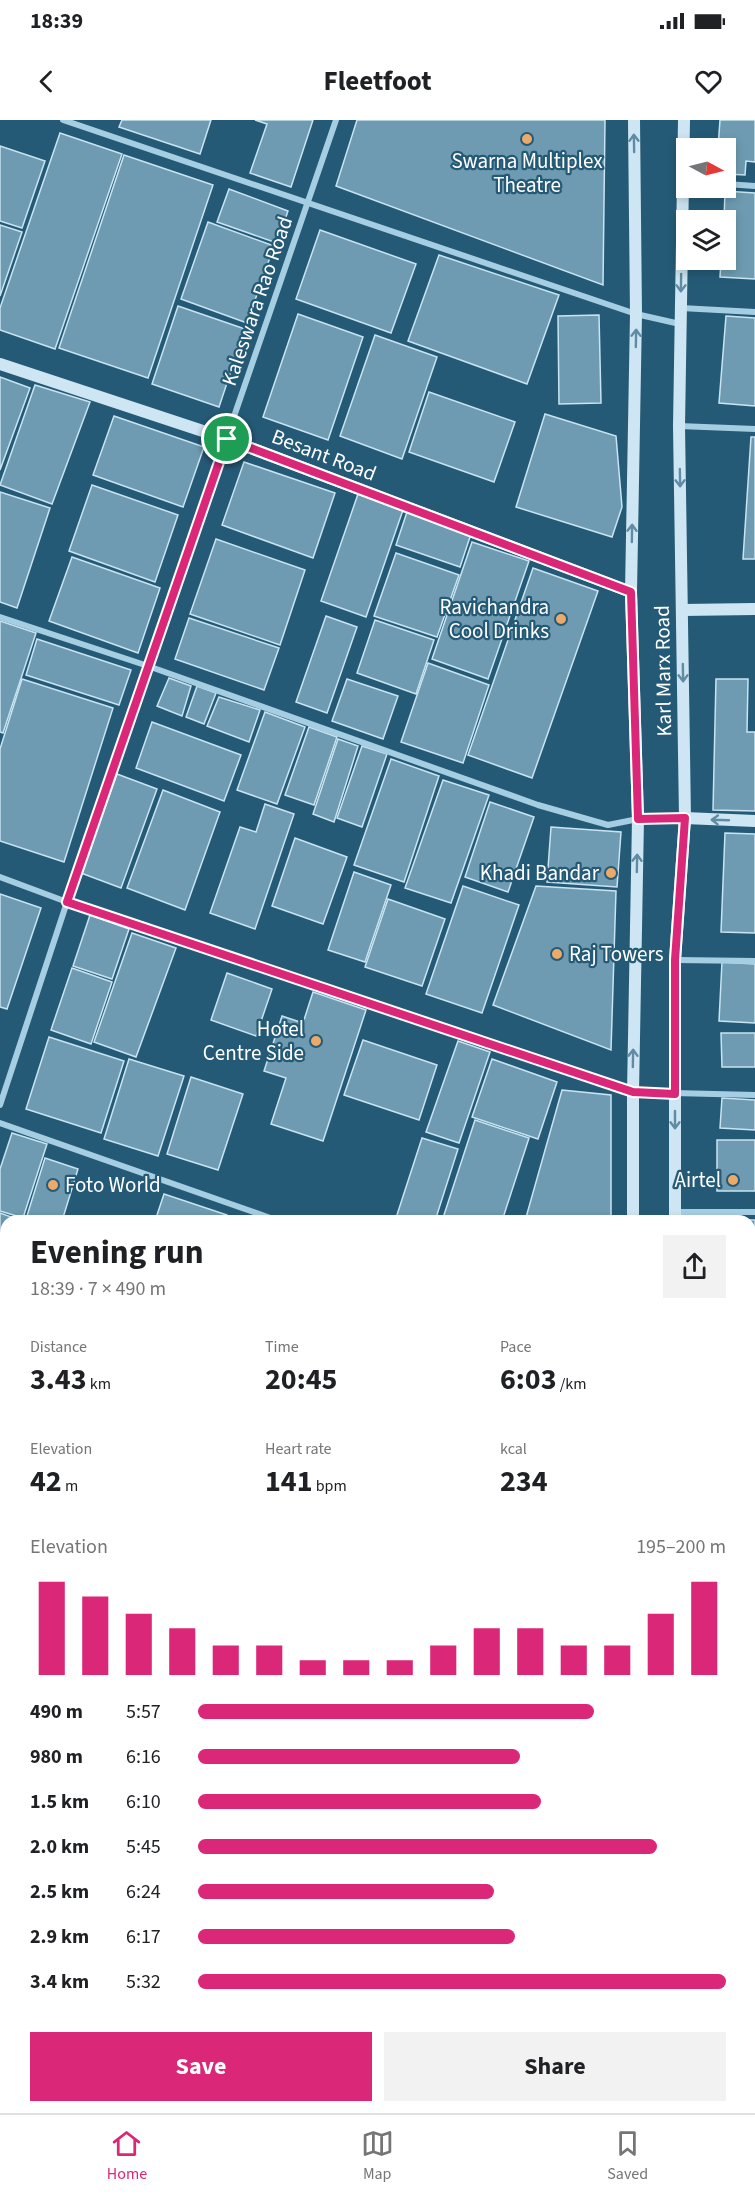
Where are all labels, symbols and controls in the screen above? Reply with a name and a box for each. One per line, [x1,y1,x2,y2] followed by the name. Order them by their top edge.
[30,5,83,37] text: 18:39
[323,62,432,101] text: Fleetfoot
[30,65,63,98] icon: back
[692,65,725,98] icon: heart
[520,132,534,146] marker: Swarna Multiplex Theatre
[628,134,640,154] one-way arrow
[676,138,736,198] north arrow
[676,138,736,270] map controls
[451,146,603,200] place label: Swarna Multiplex Theatre
[676,210,736,270] button: layers
[214,212,300,390] street label: Kaleswara Rao Road
[676,273,687,293] one-way arrow
[630,329,641,349] one-way arrow
[201,413,252,464] pin
[267,421,381,489] street label: Besant Road
[210,422,243,455] icon: arrive
[674,468,686,488] one-way arrow
[626,524,638,544] one-way arrow
[439,592,549,646] place label: Ravichandra Cool Drinks
[647,605,679,737] street label: Karl Marx Road
[554,612,568,626] marker: Ravichandra Cool Drinks
[677,663,688,683] one-way arrow
[710,814,730,825] one-way arrow
[631,853,643,873] one-way arrow
[480,858,600,888] place label: Khadi Bandar
[604,866,618,880] marker: Khadi Bandar
[569,939,664,969] place label: Raj Towers
[550,947,564,961] marker: Raj Towers
[203,1014,304,1068] place label: Hotel Centre Side
[309,1034,323,1048] marker: Hotel Centre Side
[627,1048,639,1068] one-way arrow
[669,1110,681,1130] one-way arrow
[675,1165,721,1195] place label: Airtel
[65,1170,161,1200] place label: Foto World
[726,1173,740,1187] marker: Airtel
[46,1178,60,1192] marker: Foto World
[30,1229,204,1276] text: Evening run
[663,1235,726,1298] button: share
[30,1275,166,1303] text: 18:39 · 7 × 490 m
[30,1336,87,1358] text: Distance
[265,1336,299,1358] text: Time
[500,1336,531,1358] text: Pace
[30,1358,87,1401] text: 3.43
[265,1358,337,1401] text: 20:45
[500,1358,557,1401] text: 6:03
[87,1373,111,1395] text: km
[557,1373,587,1395] text: /km
[30,1438,92,1460] text: Elevation
[265,1438,332,1460] text: Heart rate
[500,1438,527,1460] text: kcal
[30,1460,62,1503] text: 42
[265,1460,313,1503] text: 141
[500,1460,548,1503] text: 234
[62,1475,78,1497] text: m
[313,1475,347,1497] text: bpm
[30,1533,108,1561] text: Elevation
[636,1533,726,1561] text: 195–200 m
[30,1698,83,1726] text: 490 m
[126,1698,161,1726] text: 5:57
[30,1743,83,1771] text: 980 m
[126,1743,161,1771] text: 6:16
[30,1788,89,1816] text: 1.5 km
[126,1788,161,1816] text: 6:10
[30,1833,89,1861] text: 2.0 km
[126,1833,161,1861] text: 5:45
[30,1878,89,1906] text: 2.5 km
[126,1878,161,1906] text: 6:24
[30,1923,89,1951] text: 2.9 km
[126,1923,161,1951] text: 6:17
[30,1968,89,1996] text: 3.4 km
[126,1968,161,1996] text: 5:32
[30,2032,372,2101] button: Save
[384,2032,726,2101] button: Share
[107,2127,147,2185] tab: Home
[361,2127,394,2185] tab: Map
[607,2127,648,2185] tab: Saved

